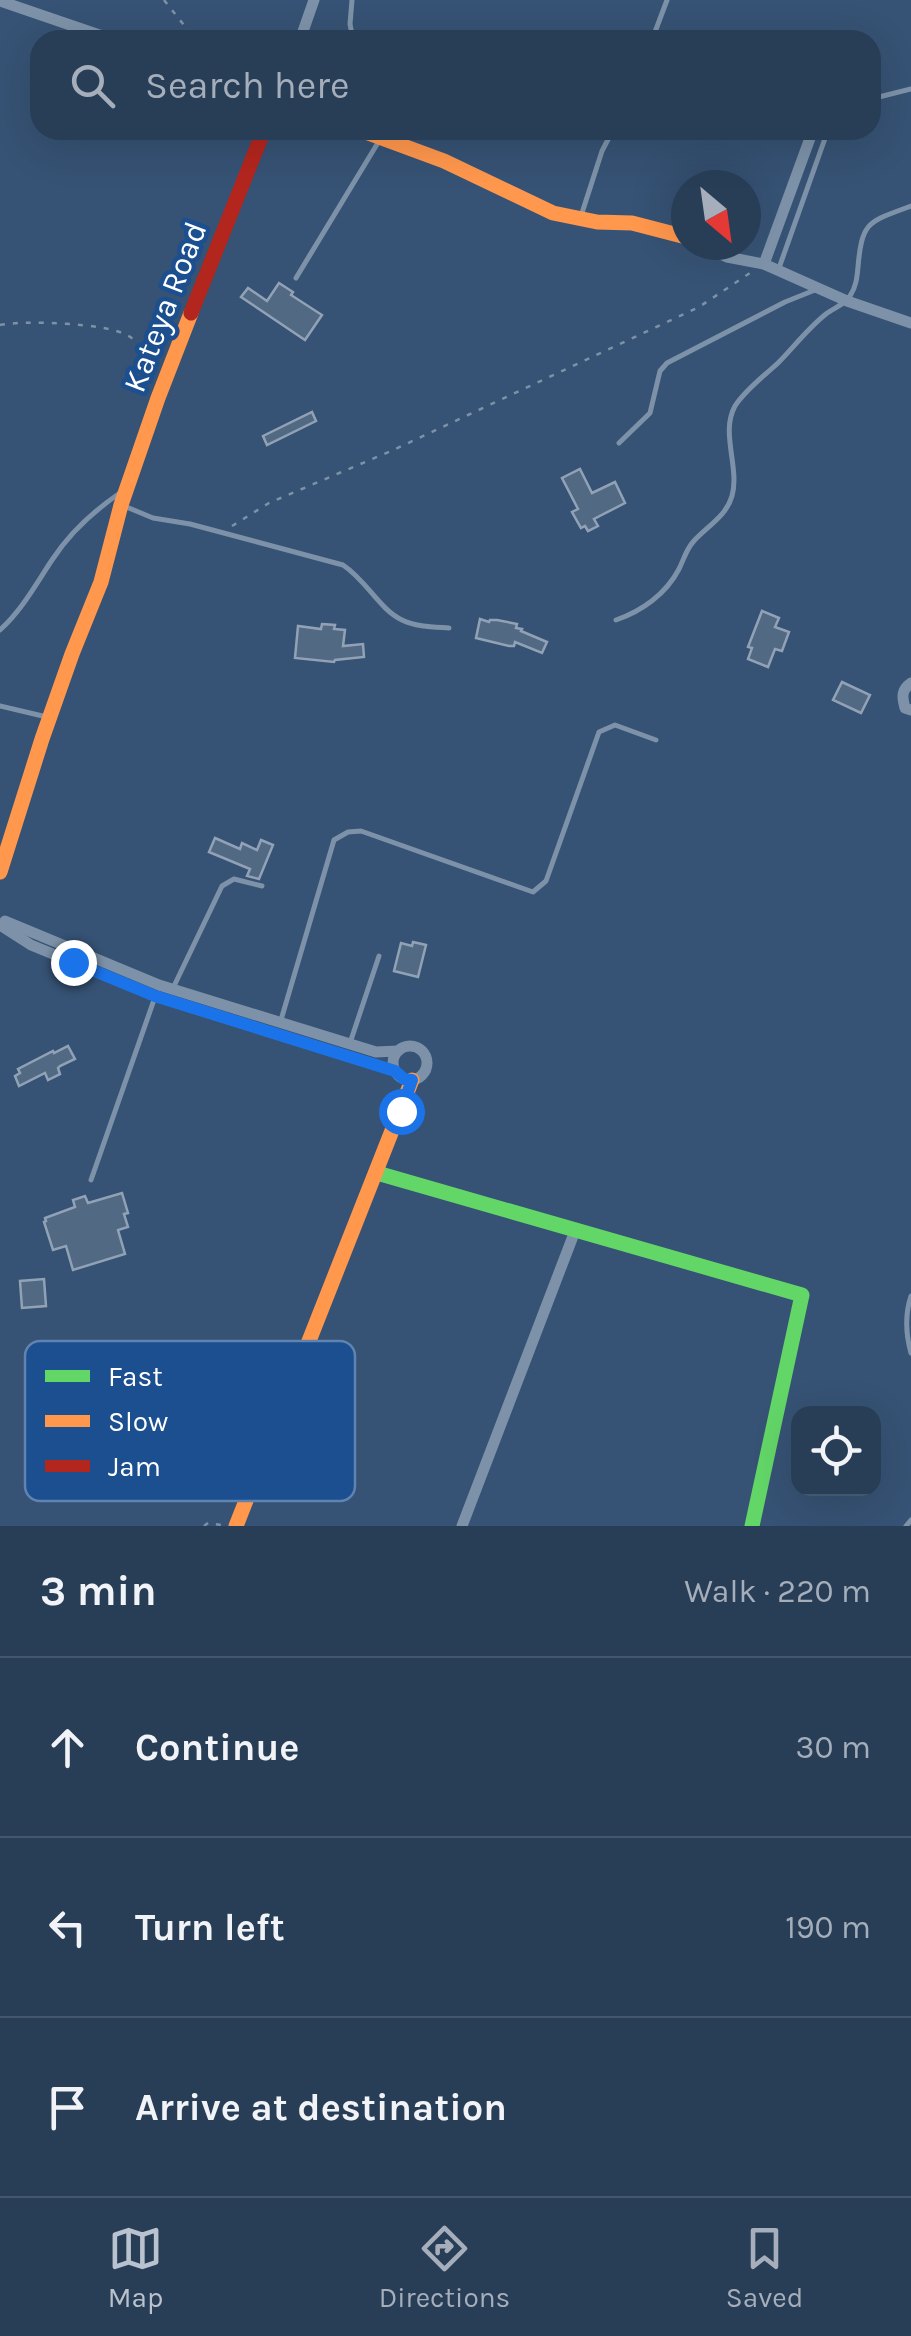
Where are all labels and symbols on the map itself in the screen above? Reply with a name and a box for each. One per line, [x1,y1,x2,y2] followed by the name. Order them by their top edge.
[671,170,761,260] north arrow
[116,217,214,397] street label: Kateya Road
[51,940,97,986] route end
[379,1089,425,1135] route start
[25,1341,355,1501] legend
[108,1360,163,1393] text: Fast
[108,1405,168,1438] text: Slow
[108,1450,161,1483] text: Jam

